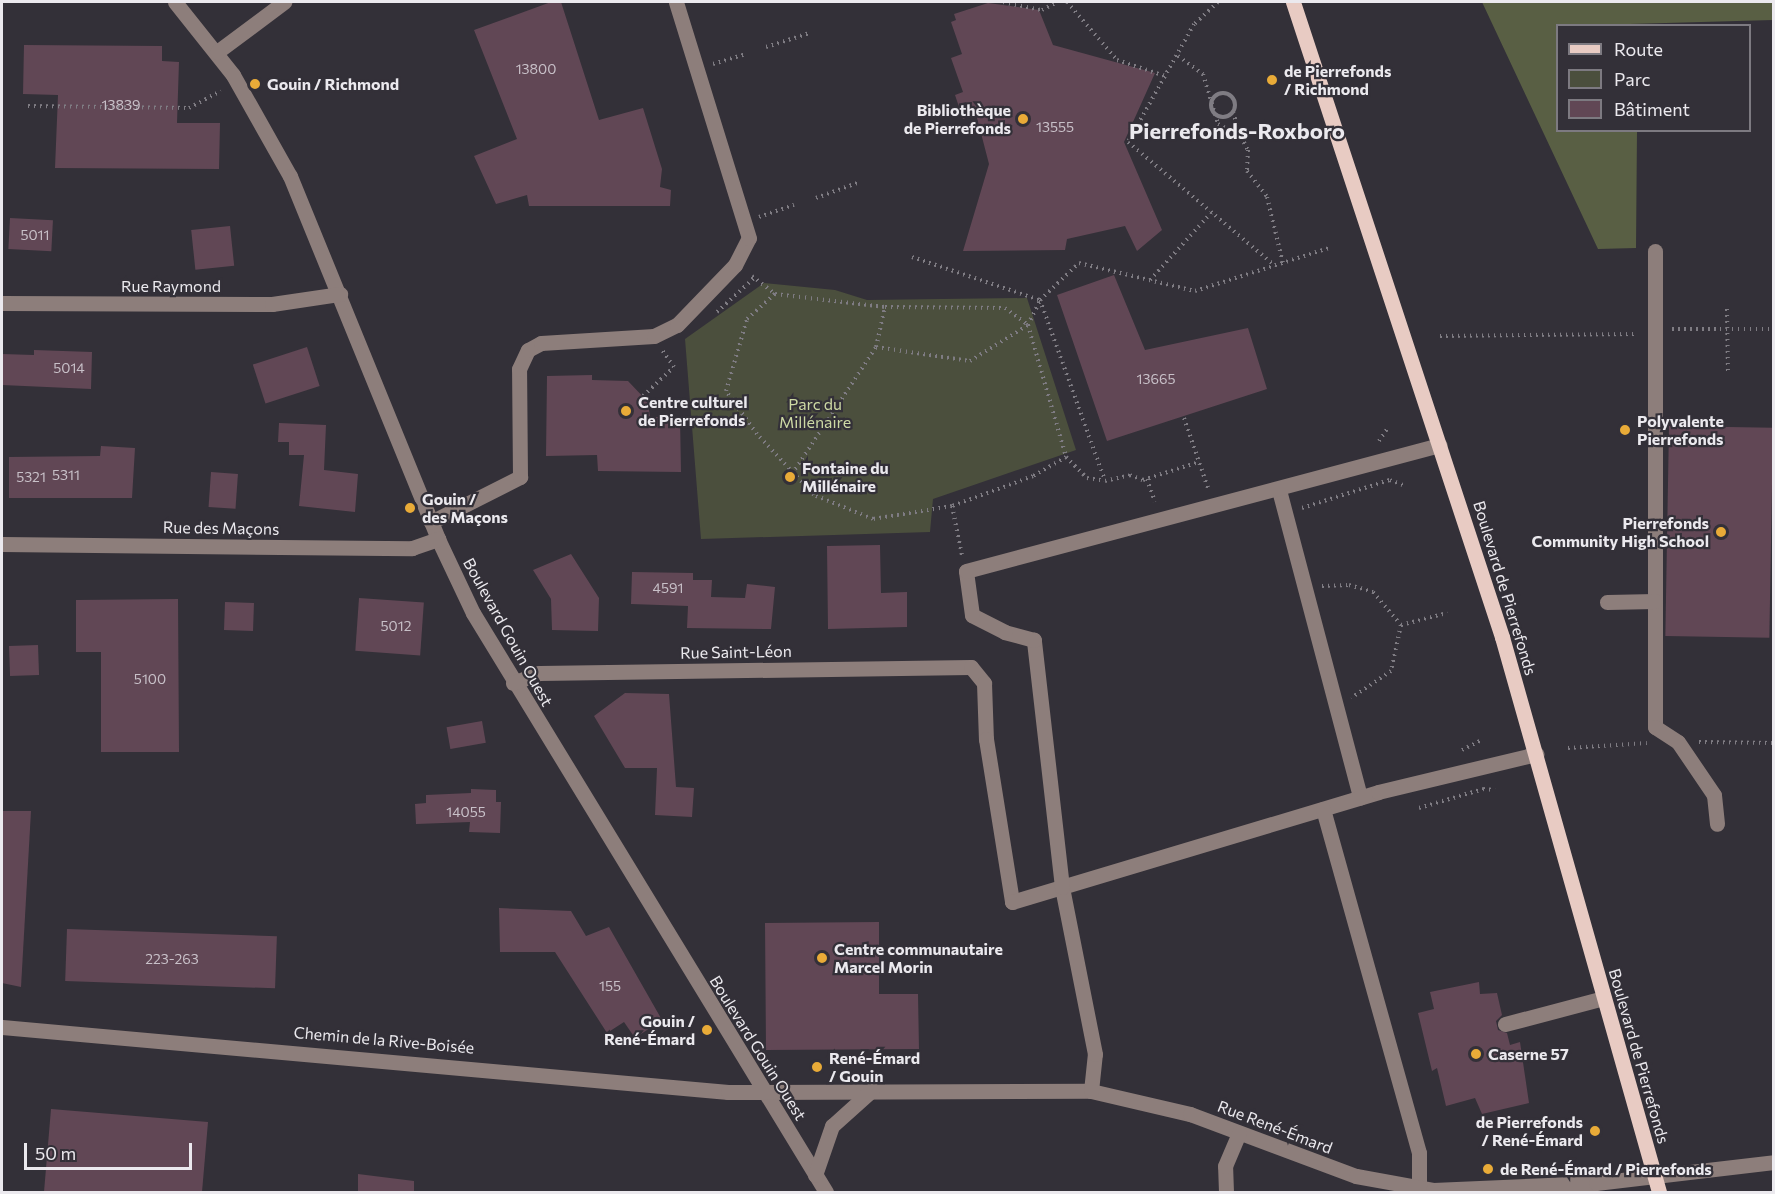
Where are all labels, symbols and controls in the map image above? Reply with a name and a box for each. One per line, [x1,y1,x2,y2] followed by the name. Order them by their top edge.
[1556,24,1751,132] legend
[1614,38,1663,60] text: Route
[516,61,556,77] house number: 13800
[1284,61,1391,99] place label: de Pierrefonds / Richmond
[1614,68,1651,90] text: Parc
[1265,73,1279,87] marker: de Pierrefonds / Richmond
[267,74,399,94] place label: Gouin / Richmond
[248,77,262,91] marker: Gouin / Richmond
[102,97,140,113] house number: 13839
[1614,98,1690,120] text: Bâtiment
[904,100,1011,138] place label: Bibliothèque de Pierrefonds
[1016,112,1030,126] marker: Bibliothèque de Pierrefonds
[1129,118,1345,144] district label: Pierrefonds-Roxboro
[1036,119,1074,135] house number: 13555
[20,227,50,243] house number: 5011
[121,276,221,296] street label: Rue Raymond
[53,360,85,376] house number: 5014
[1136,371,1176,387] house number: 13665
[638,392,748,430] place label: Centre culturel de Pierrefonds
[779,394,851,432] park label: Parc du Millénaire
[619,404,633,418] marker: Centre culturel de Pierrefonds
[1637,411,1724,449] place label: Polyvalente Pierrefonds
[1618,423,1632,437] marker: Polyvalente Pierrefonds
[802,458,889,496] place label: Fontaine du Millénaire
[52,467,80,483] house number: 5311
[16,469,46,485] house number: 5321
[783,470,797,484] marker: Fontaine du Millénaire
[422,489,508,527] place label: Gouin / des Maçons
[1469,499,1541,677] street label: Boulevard de Pierrefonds
[403,501,417,515] marker: Gouin / des Maçons
[1531,513,1709,551] place label: Pierrefonds Community High School
[163,517,279,539] street label: Rue des Maçons
[1714,525,1728,539] marker: Pierrefonds Community High School
[459,554,557,710] street label: Boulevard Gouin Ouest
[653,580,683,596] house number: 4591
[381,618,411,634] house number: 5012
[680,641,792,663] street label: Rue Saint-Léon
[134,671,166,687] house number: 5100
[446,804,486,820] house number: 14055
[834,939,1003,977] place label: Centre communautaire Marcel Morin
[145,951,199,967] house number: 223-263
[815,951,829,965] marker: Centre communautaire Marcel Morin
[1605,966,1673,1146] street label: Boulevard de Pierrefonds
[706,972,810,1124] street label: Boulevard Gouin Ouest
[599,978,621,994] house number: 155
[604,1011,695,1049] place label: Gouin / René-Émard
[293,1023,475,1057] street label: Chemin de la Rive-Boisée
[700,1023,714,1037] marker: Gouin / René-Émard
[1488,1044,1569,1064] place label: Caserne 57
[1469,1047,1483,1061] marker: Caserne 57
[829,1048,920,1086] place label: René-Émard / Gouin
[810,1060,824,1074] marker: René-Émard / Gouin
[1215,1096,1335,1158] street label: Rue René-Émard
[1476,1112,1583,1150] place label: de Pierrefonds / René-Émard
[1588,1124,1602,1138] marker: de Pierrefonds / René-Émard
[27,1131,195,1169] scale bar
[35,1142,76,1164] text: 50 m
[1500,1159,1712,1179] place label: de René-Émard / Pierrefonds
[1481,1162,1495,1176] marker: de René-Émard / Pierrefonds

